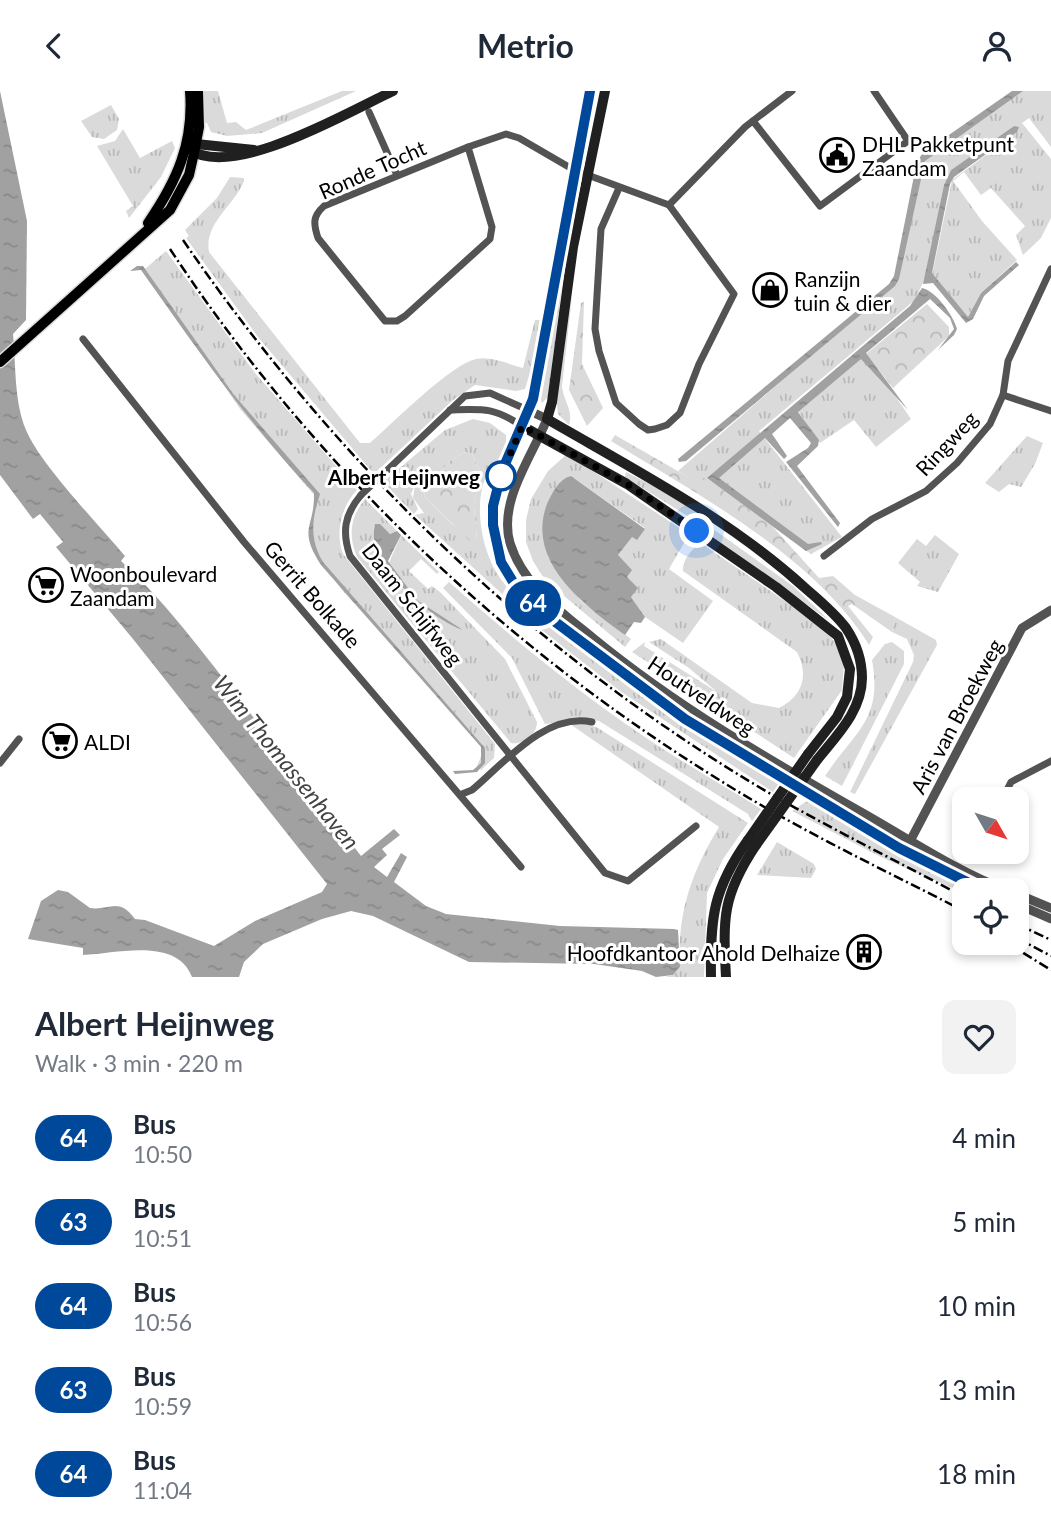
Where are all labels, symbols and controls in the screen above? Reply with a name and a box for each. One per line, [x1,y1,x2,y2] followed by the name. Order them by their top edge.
[477,26,574,65] text: Metrio
[35,27,73,65] icon: back
[978,27,1016,65] icon: person
[862,131,1015,180] place label: DHL Pakketpunt Zaandam
[315,134,430,204] street label: Ronde Tocht
[818,136,856,174] public building icon: DHL Pakketpunt Zaandam
[794,266,892,315] place label: Ranzijn tuin & dier
[751,271,789,309] shop icon: Ranzijn tuin & dier
[910,406,982,480] street label: Ringweg
[486,461,516,491] marker: Albert Heijnweg
[327,464,480,489] place label: Albert Heijnweg
[679,513,714,548] your location
[260,535,366,653] street label: Gerrit Bolkade
[358,538,468,670] street label: Daam Schijfweg
[70,561,217,610] place label: Woonboulevard Zaandam
[27,566,65,604] supermarket icon: Woonboulevard Zaandam
[502,580,564,626] line badge: 64
[519,588,547,617] text: 64
[905,634,1007,798] street label: Aris van Broekweg
[644,650,760,740] street label: Houtveldweg
[208,669,366,855] water label: Wim Thomassenhaven
[41,722,79,760] supermarket icon: ALDI
[84,729,131,754] place label: ALDI
[952,787,1029,865] north arrow
[952,787,1029,955] map controls
[952,878,1029,955] button: locate
[845,933,883,971] building icon: Hoofdkantoor Ahold Delhaize
[567,940,840,965] place label: Hoofdkantoor Ahold Delhaize
[942,1000,1016,1074] button: heart
[35,1003,274,1043] text: Albert Heijnweg
[35,1049,243,1077] text: Walk · 3 min · 220 m
[133,1108,176,1140] text: Bus
[952,1122,1016,1154] text: 4 min
[60,1123,87,1152] text: 64
[133,1140,192,1168] text: 10:50
[133,1192,176,1224] text: Bus
[952,1206,1016,1238] text: 5 min
[60,1207,87,1236] text: 63
[133,1224,192,1252] text: 10:51
[133,1276,176,1308] text: Bus
[937,1290,1016,1322] text: 10 min
[60,1291,87,1320] text: 64
[133,1308,192,1336] text: 10:56
[133,1360,176,1392] text: Bus
[937,1374,1016,1406] text: 13 min
[60,1375,87,1404] text: 63
[133,1392,192,1420] text: 10:59
[133,1444,176,1476] text: Bus
[937,1458,1016,1490] text: 18 min
[60,1459,87,1488] text: 64
[133,1476,192,1504] text: 11:04

